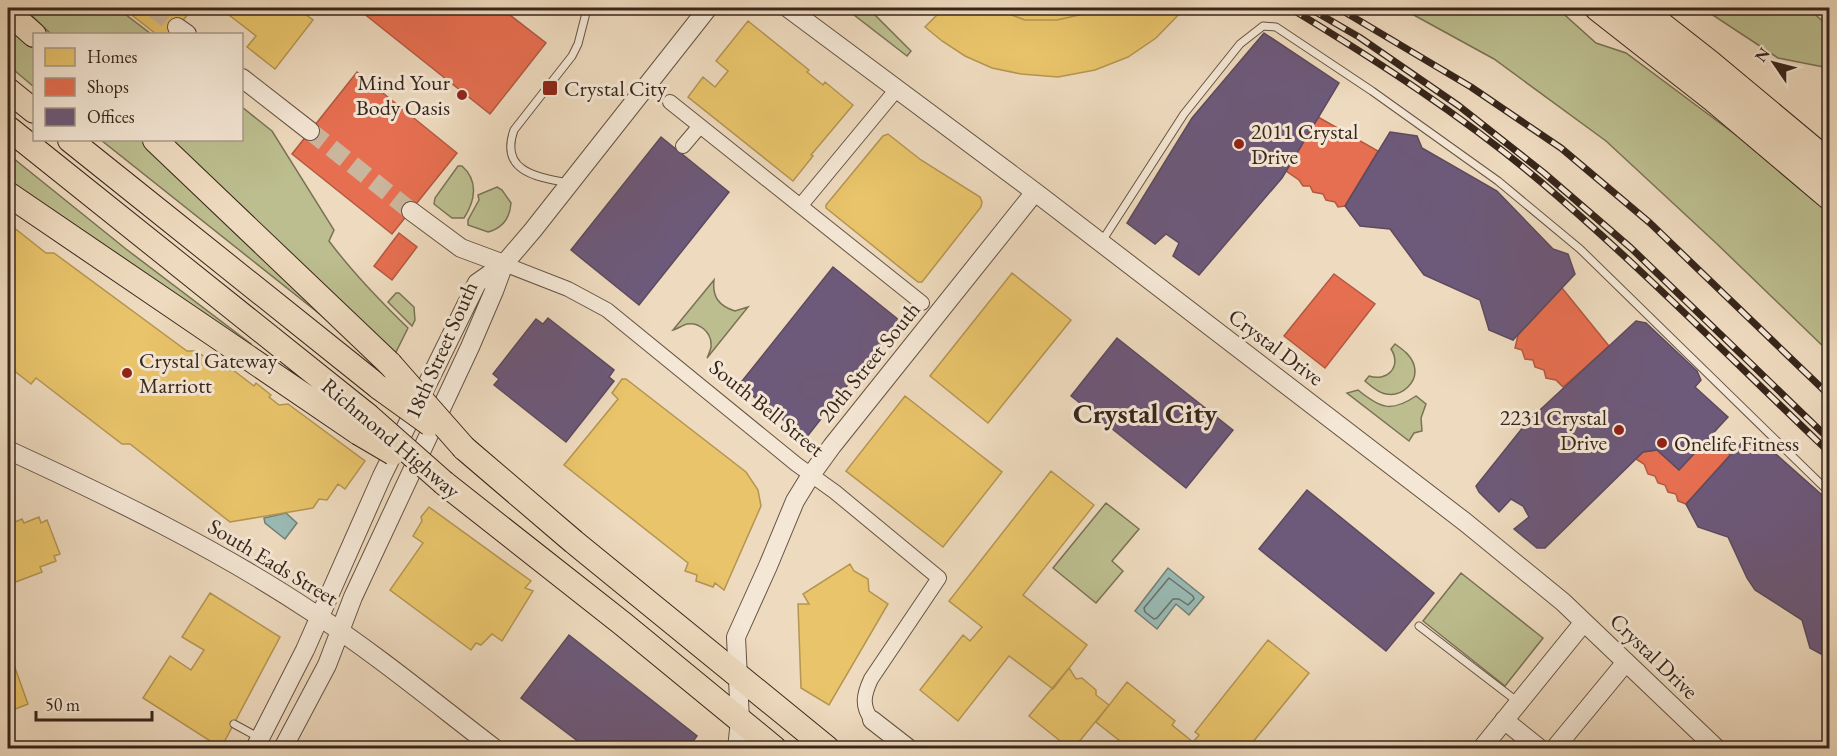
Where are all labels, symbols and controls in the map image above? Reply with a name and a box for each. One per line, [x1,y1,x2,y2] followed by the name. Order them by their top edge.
[33,33,243,141] legend
[1744,33,1804,93] north arrow
[1750,43,1774,66] text: N
[87,45,138,68] text: Homes
[356,68,451,122] place label: Mind Your Body Oasis
[564,74,667,103] place label: Crystal City
[87,75,129,98] text: Shops
[541,79,559,97] marker: Crystal City
[455,88,469,102] marker: Mind Your Body Oasis
[87,105,135,128] text: Offices
[1251,117,1358,171] place label: 2011 Crystal Drive
[1232,137,1246,151] marker: 2011 Crystal Drive
[398,277,484,423] street label: 18th Street South
[811,296,927,428] street label: 20th Street South
[1223,302,1330,393] street label: Crystal Drive
[139,346,278,400] place label: Crystal Gateway Marriott
[703,353,831,463] street label: South Bell Street
[120,366,134,380] marker: Crystal Gateway Marriott
[315,371,467,505] street label: Richmond Highway
[1073,395,1218,431] district label: Crystal City
[1500,403,1607,457] place label: 2231 Crystal Drive
[1612,423,1626,437] marker: 2231 Crystal Drive
[1674,429,1799,458] place label: Onelife Fitness
[1655,436,1669,450] marker: Onelife Fitness
[203,512,344,612] street label: South Eads Street
[1604,607,1705,706] street label: Crystal Drive
[36,684,152,722] scale bar
[45,693,80,716] text: 50 m

